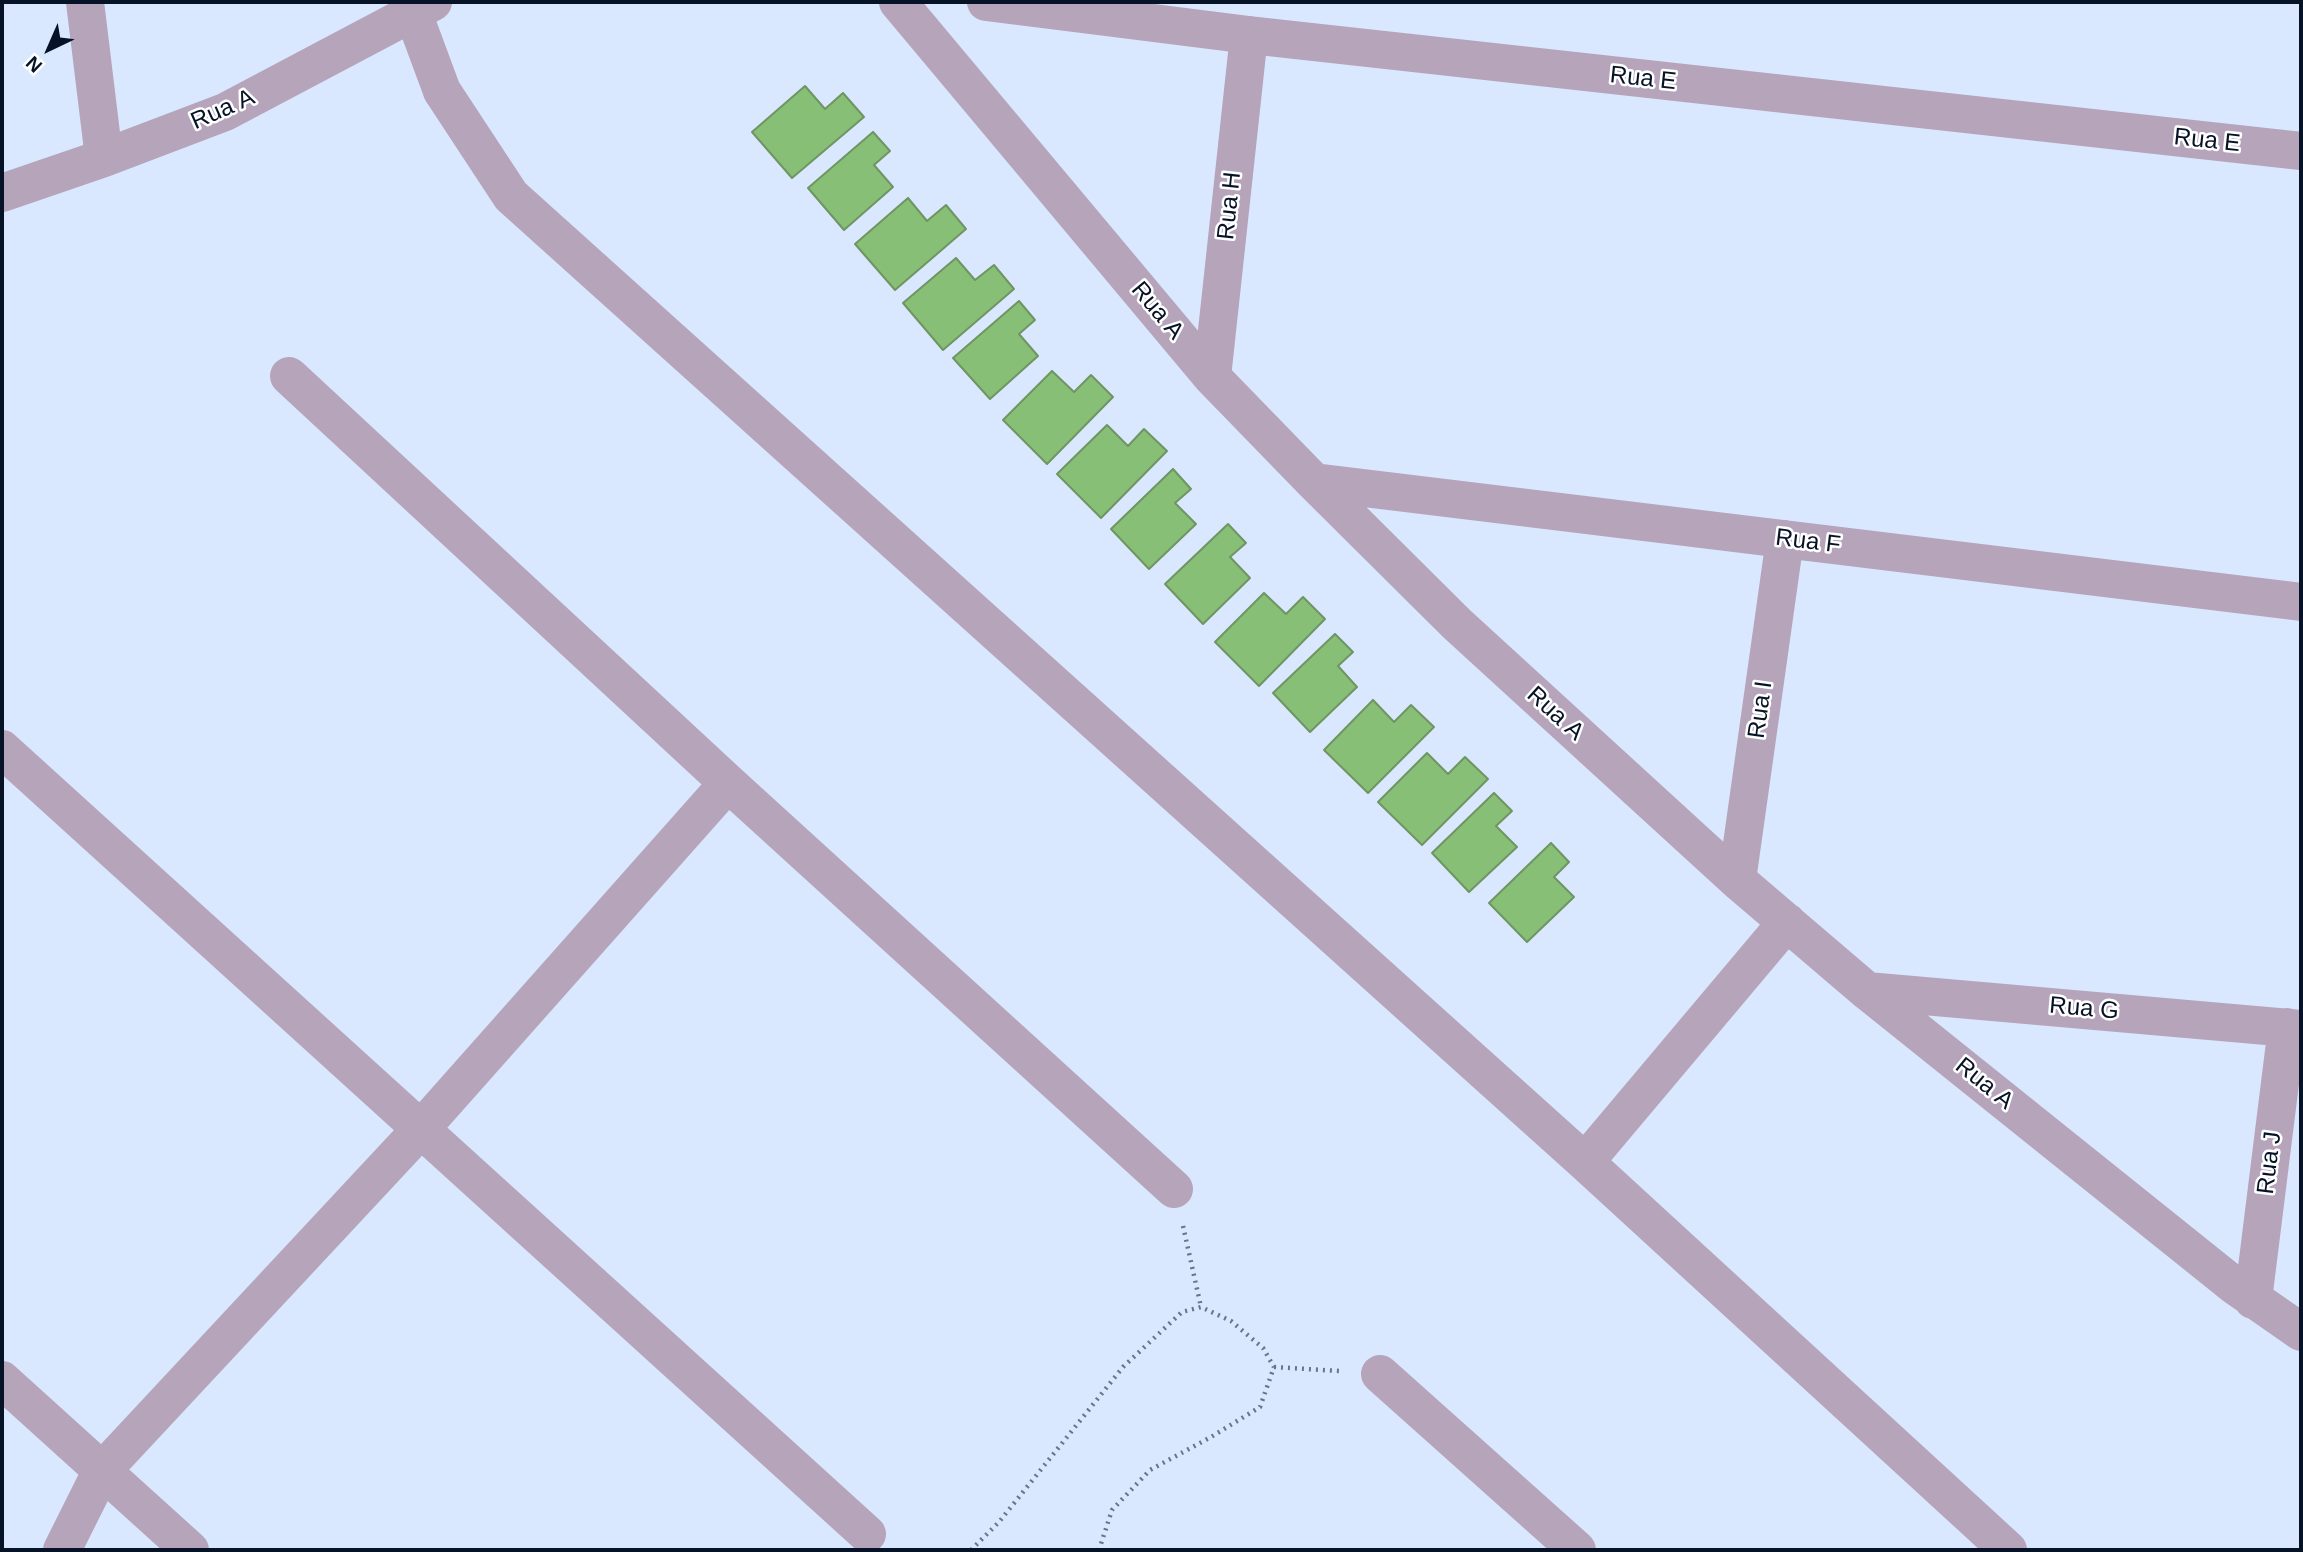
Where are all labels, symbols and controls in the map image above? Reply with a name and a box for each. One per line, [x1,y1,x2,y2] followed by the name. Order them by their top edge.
[14,14,84,84] north arrow
[22,52,46,77] text: N
[1608,61,1678,97] street label: Rua E
[187,83,259,137] street label: Rua A
[2172,123,2242,159] street label: Rua E
[1212,171,1248,241] street label: Rua H
[1125,276,1189,346] street label: Rua A
[1774,524,1842,560] street label: Rua F
[1743,680,1779,740] street label: Rua I
[1521,681,1589,747] street label: Rua A
[2048,992,2120,1026] street label: Rua G
[1949,1052,2019,1116] street label: Rua A
[2252,1130,2288,1196] street label: Rua J

